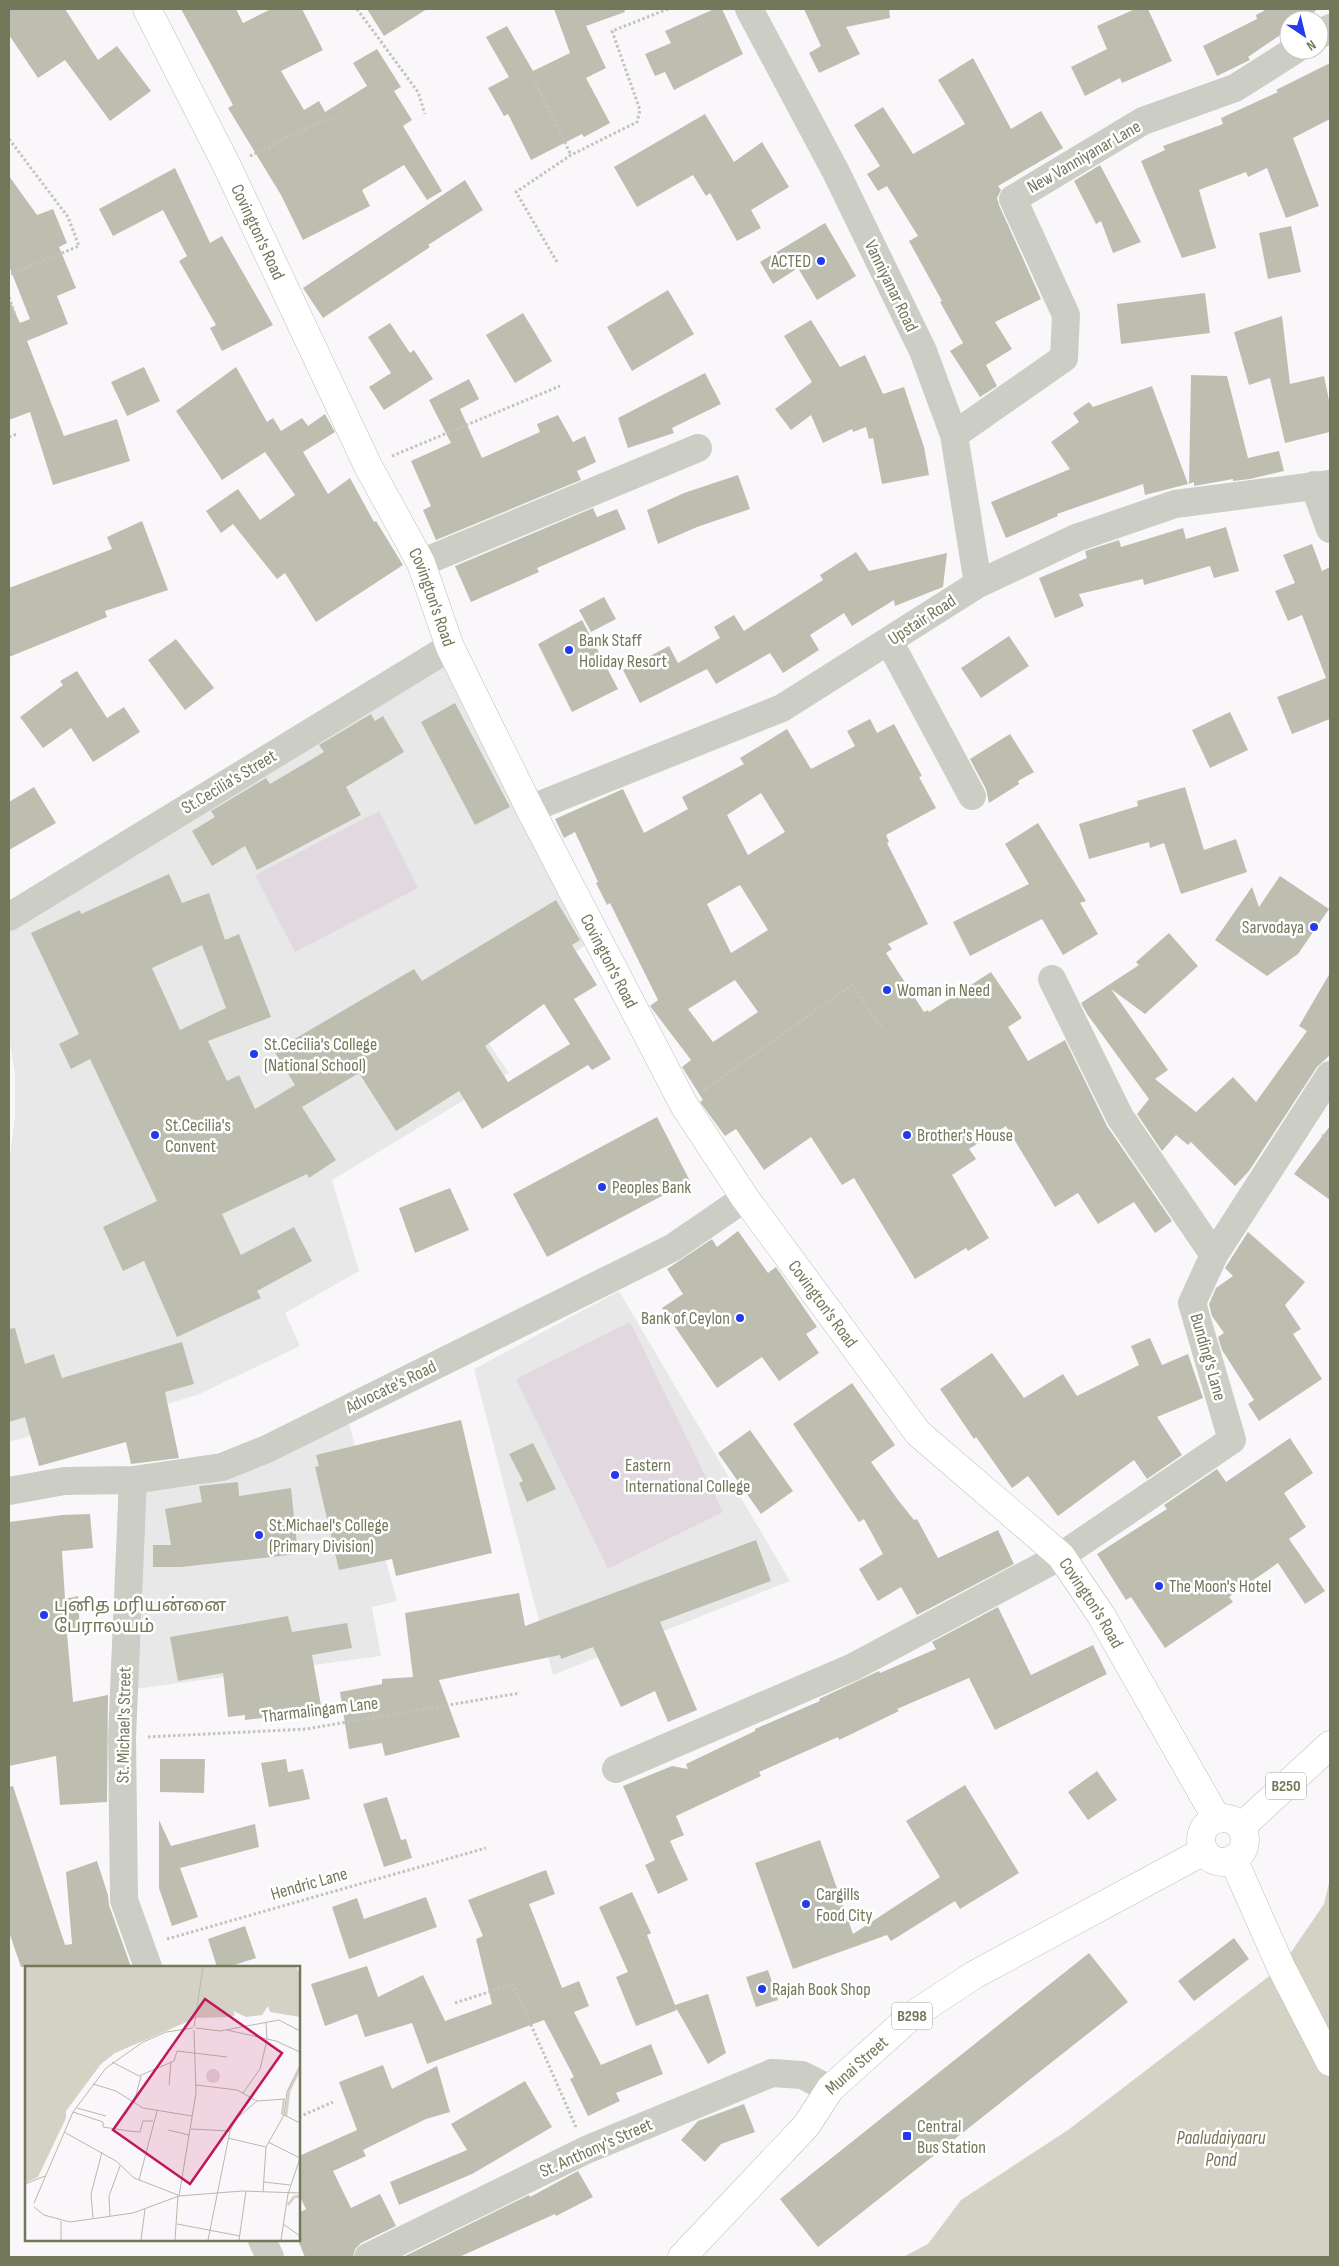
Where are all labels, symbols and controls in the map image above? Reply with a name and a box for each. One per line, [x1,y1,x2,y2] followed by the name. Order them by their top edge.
[1279,10,1329,60] north arrow
[1303,36,1319,54] text: N
[1024,116,1144,198] street label: New Vanniyanar Lane
[227,181,289,283] street label: Covington's Road
[860,237,922,335] street label: Vanniyanar Road
[770,251,811,272] place label: ACTED
[815,255,827,267] marker: ACTED
[404,544,459,649] street label: Covington's Road
[884,590,960,650] street label: Upstair Road
[579,630,667,672] place label: Bank Staff Holiday Resort
[563,644,575,656] marker: Bank Staff Holiday Resort
[178,745,281,819] street label: St.Cecilia's Street
[576,910,642,1012] street label: Covington's Road
[1242,917,1304,938] place label: Sarvodaya
[1308,921,1320,933] marker: Sarvodaya
[897,980,990,1001] place label: Woman in Need
[881,984,893,996] marker: Woman in Need
[264,1034,377,1076] place label: St.Cecilia's College (National School)
[248,1048,260,1060] marker: St.Cecilia's College (National School)
[165,1115,231,1157] place label: St.Cecilia's Convent
[917,1125,1013,1146] place label: Brother's House
[149,1129,161,1141] marker: St.Cecilia's Convent
[901,1129,913,1141] marker: Brother's House
[612,1177,691,1198] place label: Peoples Bank
[596,1181,608,1193] marker: Peoples Bank
[784,1256,862,1352] street label: Covington's Road
[641,1308,730,1329] place label: Bank of Ceylon
[1186,1311,1230,1403] street label: Bunding's Lane
[734,1312,746,1324] marker: Bank of Ceylon
[342,1356,440,1418] street label: Advocate's Road
[625,1455,750,1497] place label: Eastern International College
[609,1469,621,1481] marker: Eastern International College
[269,1515,389,1557] place label: St.Michael's College (Primary Division)
[253,1529,265,1541] marker: St.Michael's College (Primary Division)
[1055,1554,1128,1652] street label: Covington's Road
[1169,1576,1271,1597] place label: The Moon's Hotel
[1153,1580,1165,1592] marker: The Moon's Hotel
[54,1595,226,1637] place label: புனித மரியன்னை பேராலயம்
[38,1609,50,1621] marker: புனித மரியன்னை பேராலயம்
[112,1666,136,1783] street label: St. Michael's Street
[261,1692,379,1728] street label: Tharmalingam Lane
[1266,1772,1306,1800] road number: B250
[268,1863,350,1905] street label: Hendric Lane
[816,1884,872,1926] place label: Cargills Food City
[800,1898,812,1910] marker: Cargills Food City
[25,1966,300,2241] inset map
[772,1979,871,2000] place label: Rajah Book Shop
[756,1983,768,1995] marker: Rajah Book Shop
[892,2002,932,2030] road number: B298
[821,2031,892,2099] street label: Munai Street
[536,2114,656,2182] street label: St. Anthony's Street
[917,2116,986,2158] place label: Central Bus Station
[1177,2127,1266,2172] water label: Paaludaiyaaru Pond
[901,2130,913,2142] marker: Central Bus Station

